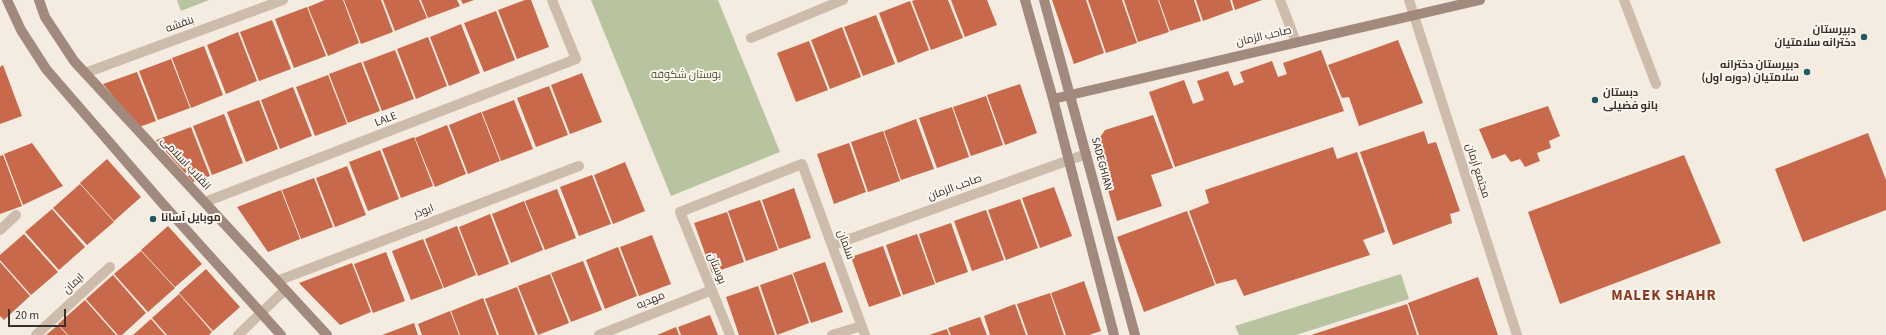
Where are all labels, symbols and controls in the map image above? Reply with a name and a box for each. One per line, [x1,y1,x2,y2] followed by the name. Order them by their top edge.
[164,14,196,36] street label: بنفشه
[1235,24,1293,50] street label: صاحب الزمان
[1775,24,1856,50] place label: دبیرستان دخترانه سلامتیان
[1859,32,1869,42] marker: دبیرستان دخترانه سلامتیان
[1701,59,1799,85] place label: دبیرستان دخترانه سلامتیان (دوره اول)
[1802,67,1812,77] marker: دبیرستان دخترانه سلامتیان (دوره اول)
[651,69,721,83] park label: بوستان شکوفه
[1603,87,1658,113] place label: دبستان بانو فضیلی
[1590,95,1600,105] marker: دبستان بانو فضیلی
[373,110,399,130] street label: LALE
[157,135,213,193] street label: انقلاب اسلامی
[1088,136,1114,192] street label: SADEGHIAN
[1462,142,1492,200] street label: مجتمع آرمان
[926,172,984,204] street label: صاحب الزمان
[412,202,436,222] street label: ابوذر
[161,212,221,226] place label: موبایل آسانا
[148,214,158,224] marker: موبایل آسانا
[834,228,856,262] street label: سلمان
[704,252,728,286] street label: بوستان
[61,271,87,297] street label: ایمان
[1611,288,1717,306] district label: MALEK SHAHR
[635,289,667,313] street label: مهدیه
[10,301,68,327] scale bar
[15,307,39,324] text: 20 m

